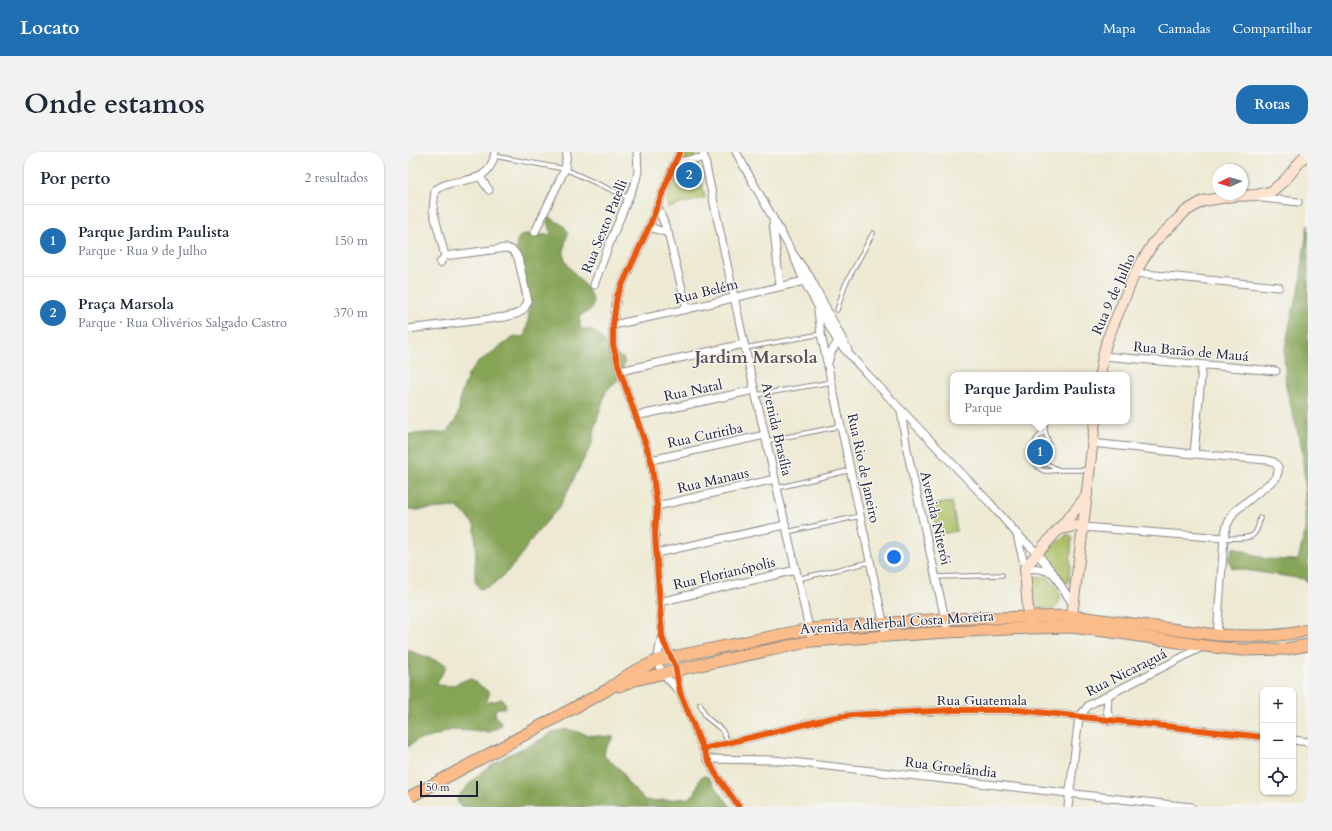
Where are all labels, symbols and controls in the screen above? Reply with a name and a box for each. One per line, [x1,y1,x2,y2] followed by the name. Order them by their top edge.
[20,15,79,41] text: Locato
[1103,19,1136,38] text: Mapa
[1158,19,1211,38] text: Camadas
[1233,19,1312,38] text: Compartilhar
[24,85,205,123] text: Onde estamos
[1236,85,1308,124] button: Rotas
[676,160,702,190] pin: 2
[1212,164,1248,200] north arrow
[40,167,110,190] text: Por perto
[304,169,368,187] text: 2 resultados
[577,176,632,276] street label: Rua Sexto Patelli
[78,222,230,242] text: Parque Jardim Paulista
[50,232,56,250] text: 1
[334,232,368,250] text: 150 m
[78,242,207,260] text: Parque · Rua 9 de Julho
[1087,250,1140,338] street label: Rua 9 de Julho
[672,274,740,309] street label: Rua Belém
[78,294,174,314] text: Praça Marsola
[50,304,56,322] text: 2
[334,304,368,322] text: 370 m
[78,314,287,332] text: Parque · Rua Olivérios Salgado Castro
[1132,337,1249,366] street label: Rua Barão de Mauá
[691,345,818,370] district label: Jardim Marsola
[950,372,1130,424] popup
[662,375,724,406] street label: Rua Natal
[964,379,1116,399] text: Parque Jardim Paulista
[757,380,797,478] street label: Avenida Brasília
[964,399,1002,417] text: Parque
[843,412,884,525] street label: Rua Rio de Janeiro
[666,418,745,453] street label: Rua Curitiba
[1027,437,1053,467] pin: 1
[676,463,751,498] street label: Rua Manaus
[915,469,956,567] street label: Avenida Niterói
[884,547,904,567] your location
[671,552,777,594] street label: Rua Florianópolis
[799,606,995,639] street label: Avenida Adherbal Costa Moreira
[1083,644,1170,701] street label: Rua Nicaraguá
[1260,687,1296,795] map controls
[1260,687,1296,723] button: +
[937,691,1027,710] street label: Rua Guatemala
[1260,723,1296,759] button: −
[904,752,998,783] street label: Rua Groelândia
[1260,759,1296,795] button: locate
[420,779,478,798] scale bar
[426,780,450,795] text: 50 m

